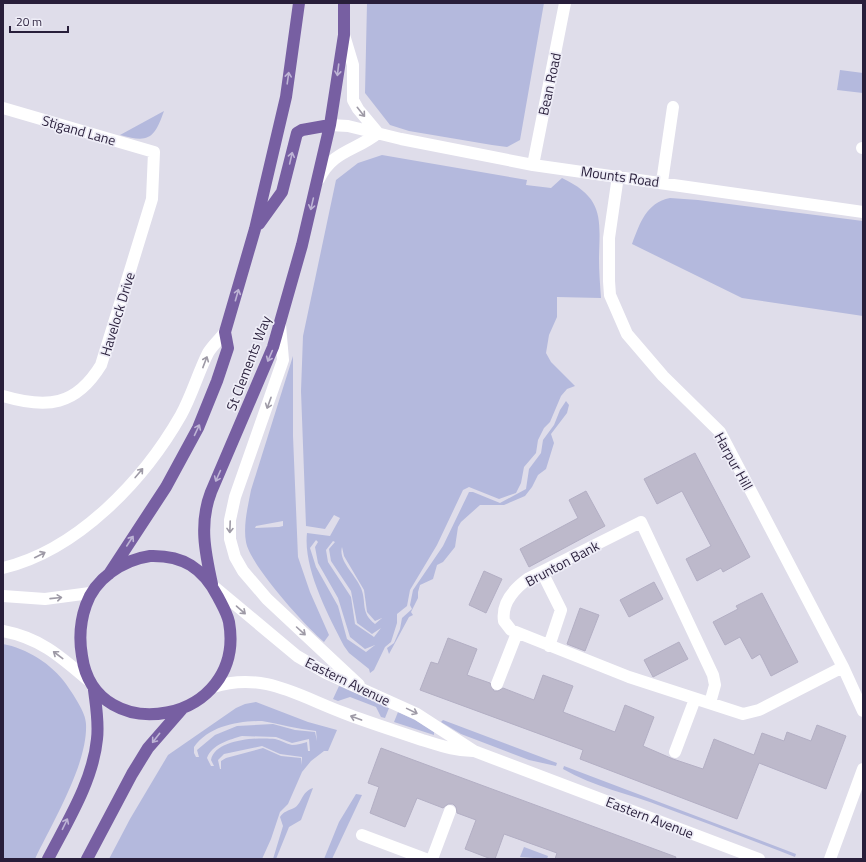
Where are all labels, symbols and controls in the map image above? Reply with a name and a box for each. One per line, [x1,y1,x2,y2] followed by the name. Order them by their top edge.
[10,8,68,34] scale bar
[16,12,42,31] text: 20 m
[532,51,566,117] street label: Bean Road
[334,63,342,76] one-way arrow
[284,72,292,85] one-way arrow
[357,107,365,118] one-way arrow
[40,109,118,151] street label: Stigand Lane
[287,151,295,164] one-way arrow
[580,160,660,192] street label: Mounts Road
[307,197,315,210] one-way arrow
[94,269,140,359] street label: Havelock Drive
[234,289,241,302] one-way arrow
[220,312,276,413] street label: St Clements Way
[265,350,273,362] one-way arrow
[202,356,210,368] one-way arrow
[265,397,272,410] one-way arrow
[194,424,201,436] one-way arrow
[710,428,758,494] street label: Harpur Hill
[135,467,144,478] one-way arrow
[214,469,221,481] one-way arrow
[227,520,234,533] one-way arrow
[521,535,603,591] street label: Brunton Bank
[126,536,134,547] one-way arrow
[33,550,45,558] one-way arrow
[49,594,62,602] one-way arrow
[236,605,246,615] one-way arrow
[295,626,306,635] one-way arrow
[53,650,64,659] one-way arrow
[302,651,394,711] street label: Eastern Avenue
[405,708,417,715] one-way arrow
[350,713,362,721] one-way arrow
[152,733,160,744] one-way arrow
[603,791,697,843] street label: Eastern Avenue
[62,818,69,830] one-way arrow

